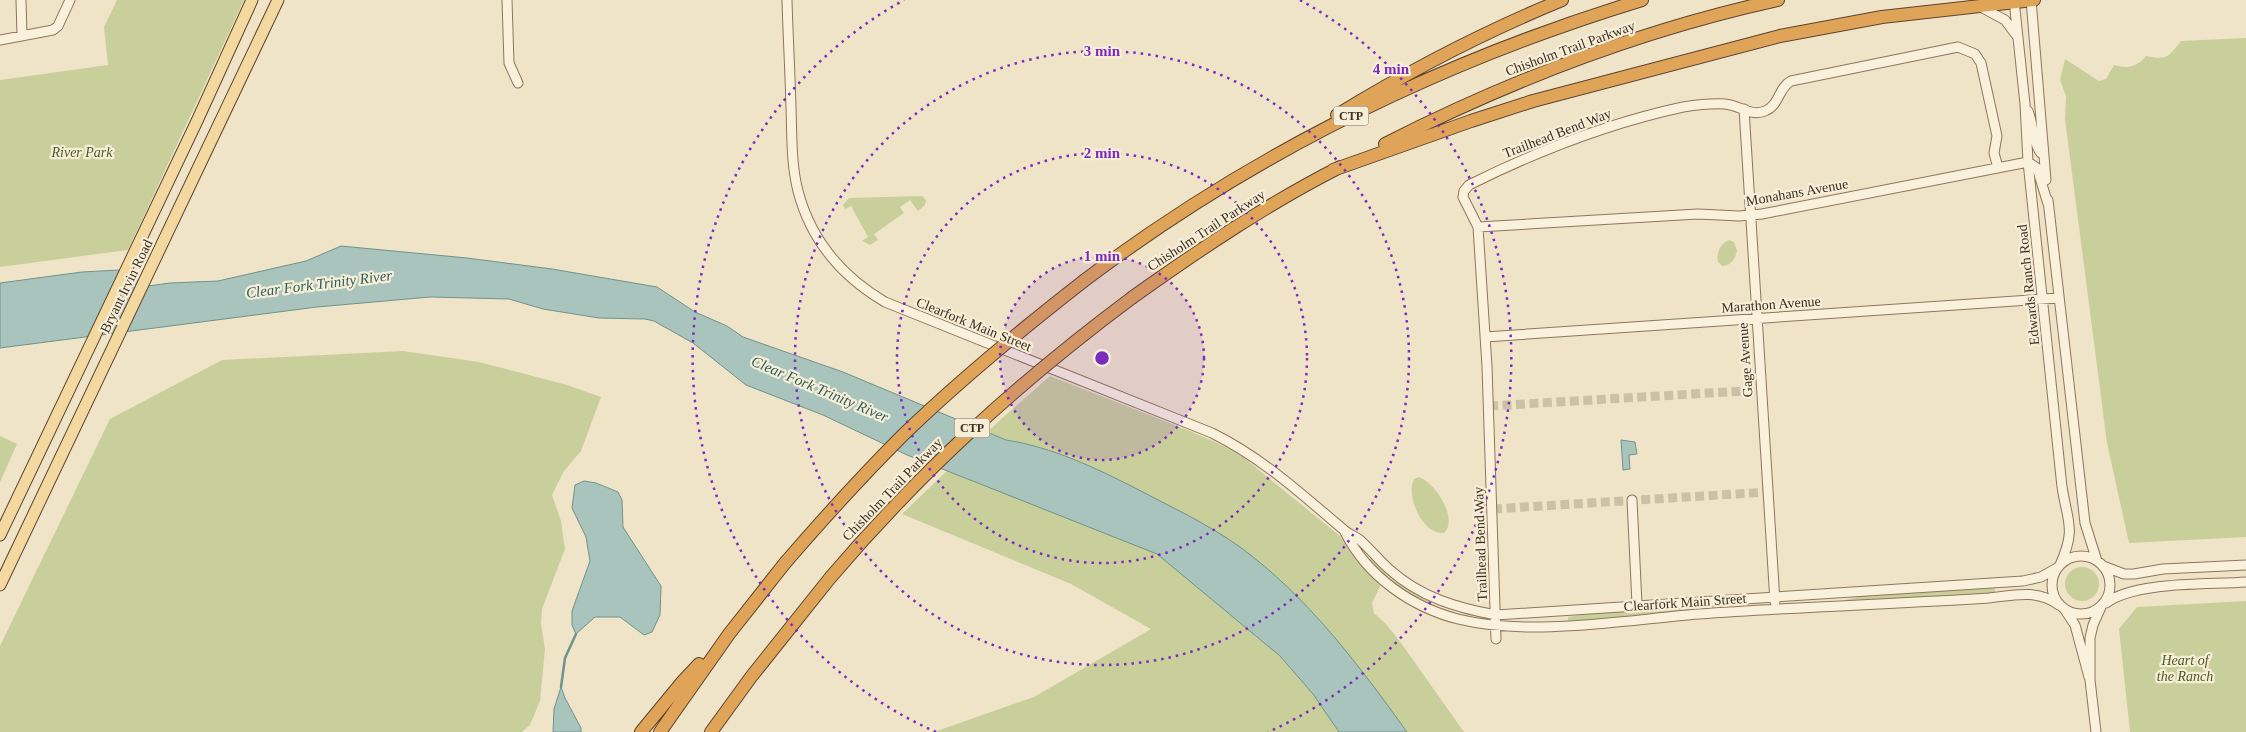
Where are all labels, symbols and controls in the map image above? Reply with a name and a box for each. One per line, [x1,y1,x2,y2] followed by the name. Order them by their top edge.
[1503,18,1637,79] street label: Chisholm Trail Parkway
[1084,43,1121,59] text: 3 min
[1373,61,1410,77] text: 4 min
[1334,106,1368,125] road number: CTP
[1501,106,1613,161] street label: Trailhead Bend Way
[50,145,113,160] park label: River Park
[1084,145,1121,161] text: 2 min
[1745,176,1849,209] street label: Monahans Avenue
[1145,187,1268,274] street label: Chisholm Trail Parkway
[2015,224,2042,346] street label: Edwards Ranch Road
[97,237,156,335] street label: Bryant Irvin Road
[1084,248,1121,264] text: 1 min
[245,267,393,301] water label: Clear Fork Trinity River
[914,294,1034,354] street label: Clearfork Main Street
[1721,294,1821,315] street label: Marathon Avenue
[1735,322,1756,398] street label: Gage Avenue
[1093,349,1111,367] centre of rings
[749,353,891,425] water label: Clear Fork Trinity River
[954,418,990,438] road number: CTP
[839,435,945,544] street label: Chisholm Trail Parkway
[1471,486,1490,602] street label: Trailhead Bend Way
[1623,591,1747,614] street label: Clearfork Main Street
[2157,653,2213,684] park label: Heart of the Ranch

